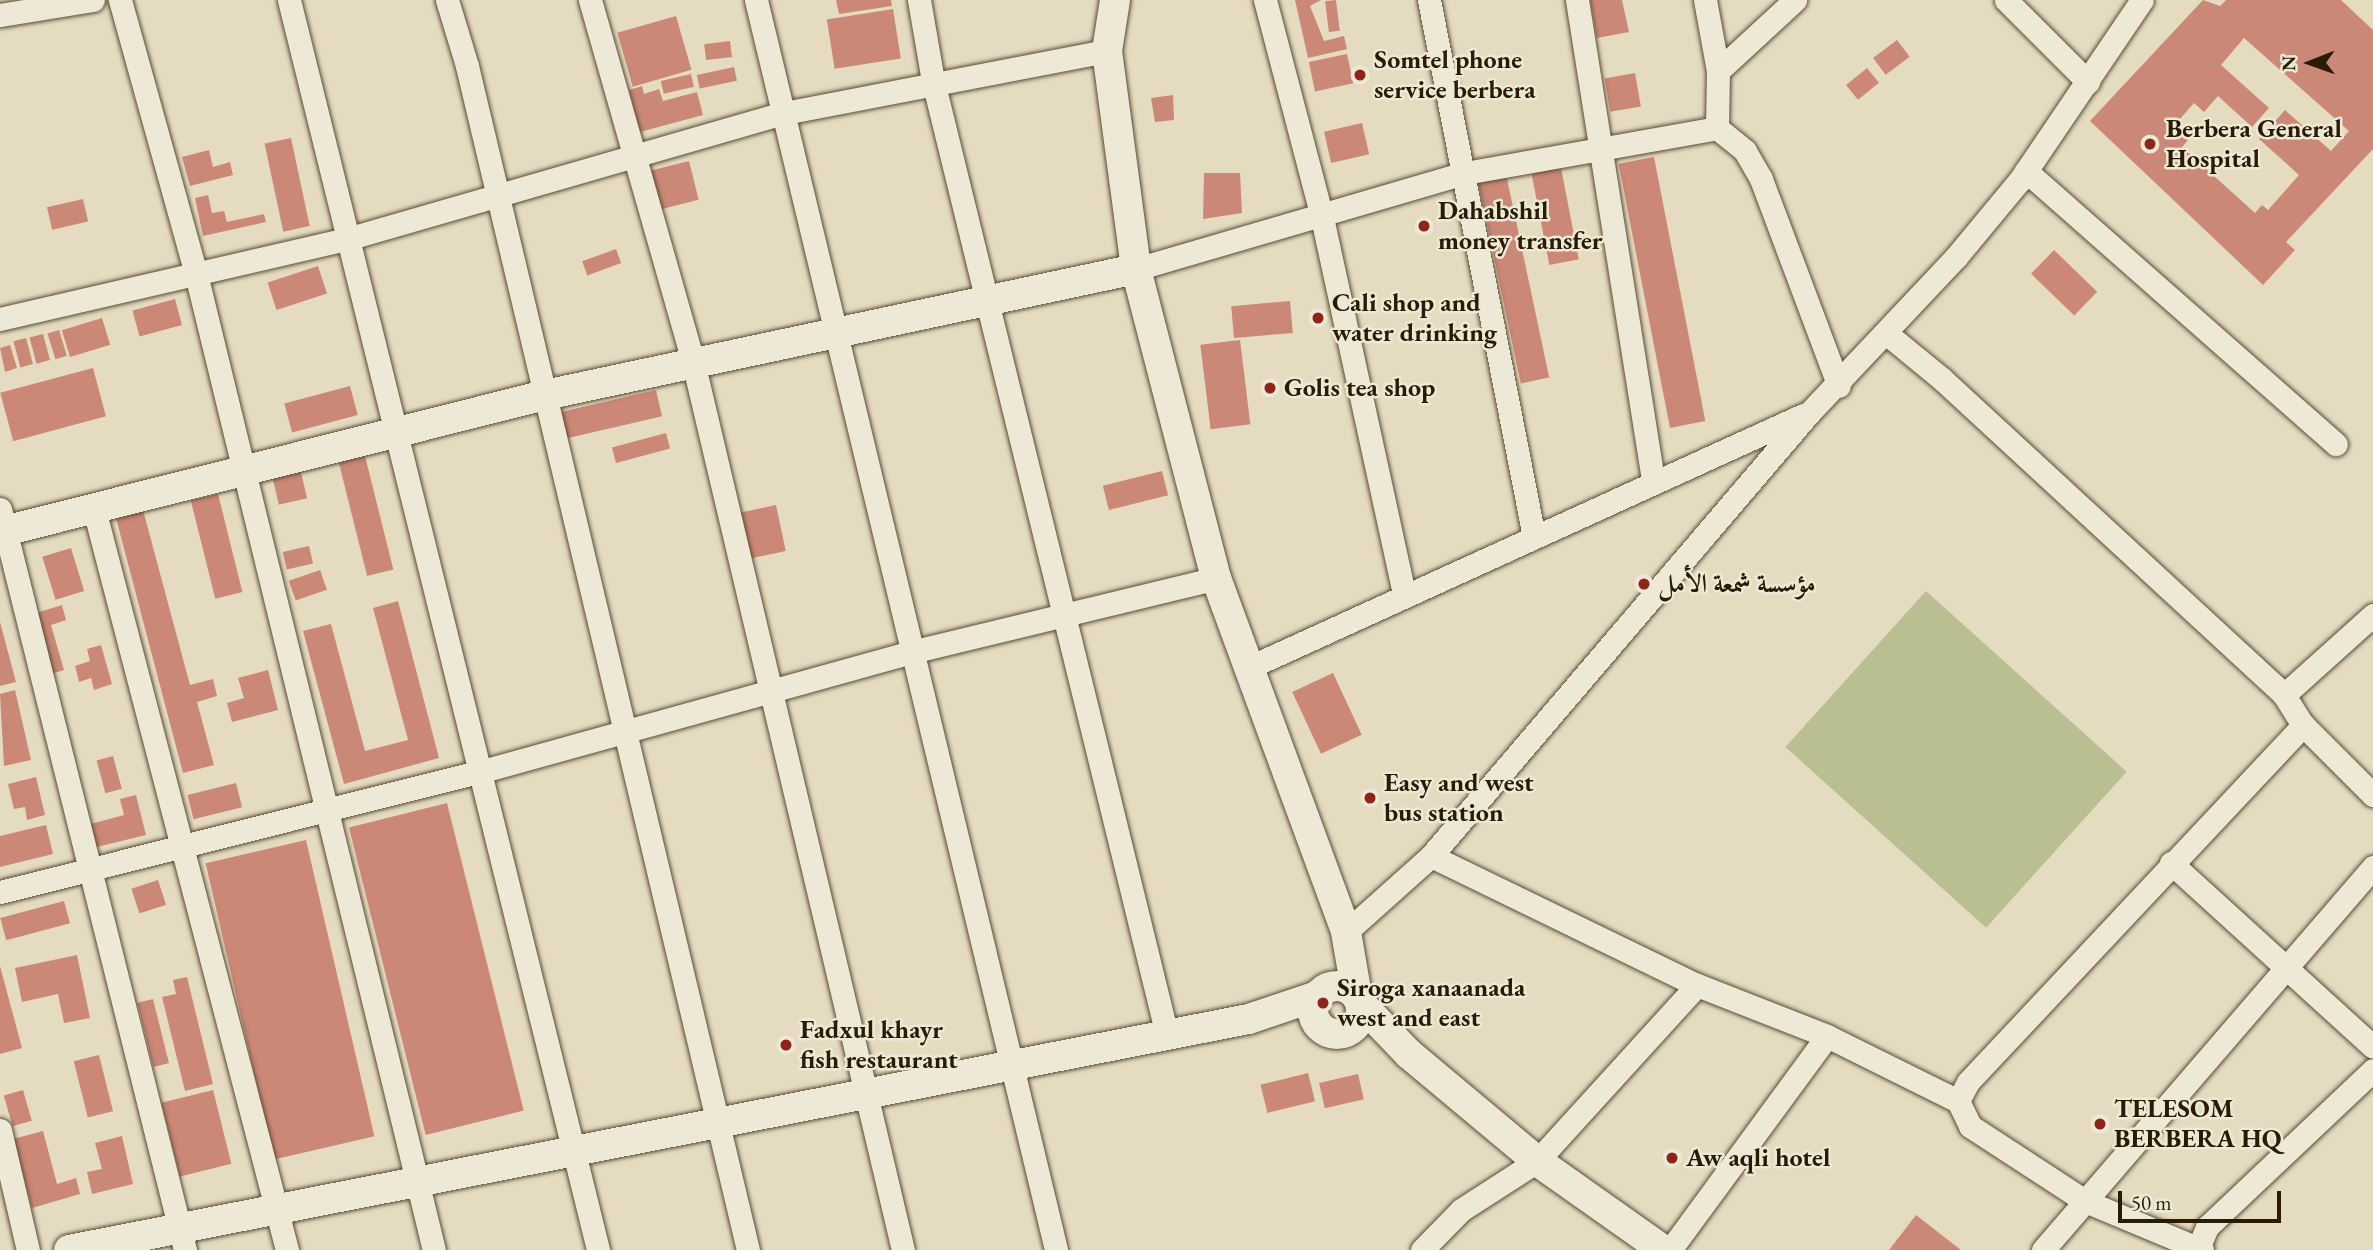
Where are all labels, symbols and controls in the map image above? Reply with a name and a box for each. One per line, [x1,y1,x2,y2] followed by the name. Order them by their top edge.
[2275,28,2345,98] north arrow
[1374,44,1536,106] place label: Somtel phone service berbera
[2276,55,2301,71] text: N
[1352,67,1368,83] marker: Somtel phone service berbera
[2166,113,2342,174] place label: Berbera General Hospital
[2140,134,2160,154] marker: Berbera General Hospital
[1438,195,1603,256] place label: Dahabshil money transfer
[1416,218,1432,234] marker: Dahabshil money transfer
[1332,287,1497,348] place label: Cali shop and water drinking
[1310,310,1326,326] marker: Cali shop and water drinking
[1284,372,1435,404] place label: Golis tea shop
[1262,380,1278,396] marker: Golis tea shop
[1658,568,1816,600] place label: مؤسسة شمعة الأمل
[1636,576,1652,592] marker: مؤسسة شمعة الأمل
[1384,767,1534,828] place label: Easy and west bus station
[1362,790,1378,806] marker: Easy and west bus station
[1337,972,1525,1034] place label: Siroga xanaanada west and east
[1315,995,1331,1011] marker: Siroga xanaanada west and east
[800,1014,958,1076] place label: Fadxul khayr fish restaurant
[778,1037,794,1053] marker: Fadxul khayr fish restaurant
[2114,1093,2282,1154] place label: TELESOM BERBERA HQ
[2092,1116,2108,1132] marker: TELESOM BERBERA HQ
[1686,1142,1830,1174] place label: Aw aqli hotel
[1664,1150,1680,1166] marker: Aw aqli hotel
[2121,1176,2284,1220] scale bar
[2131,1189,2172,1216] text: 50 m

